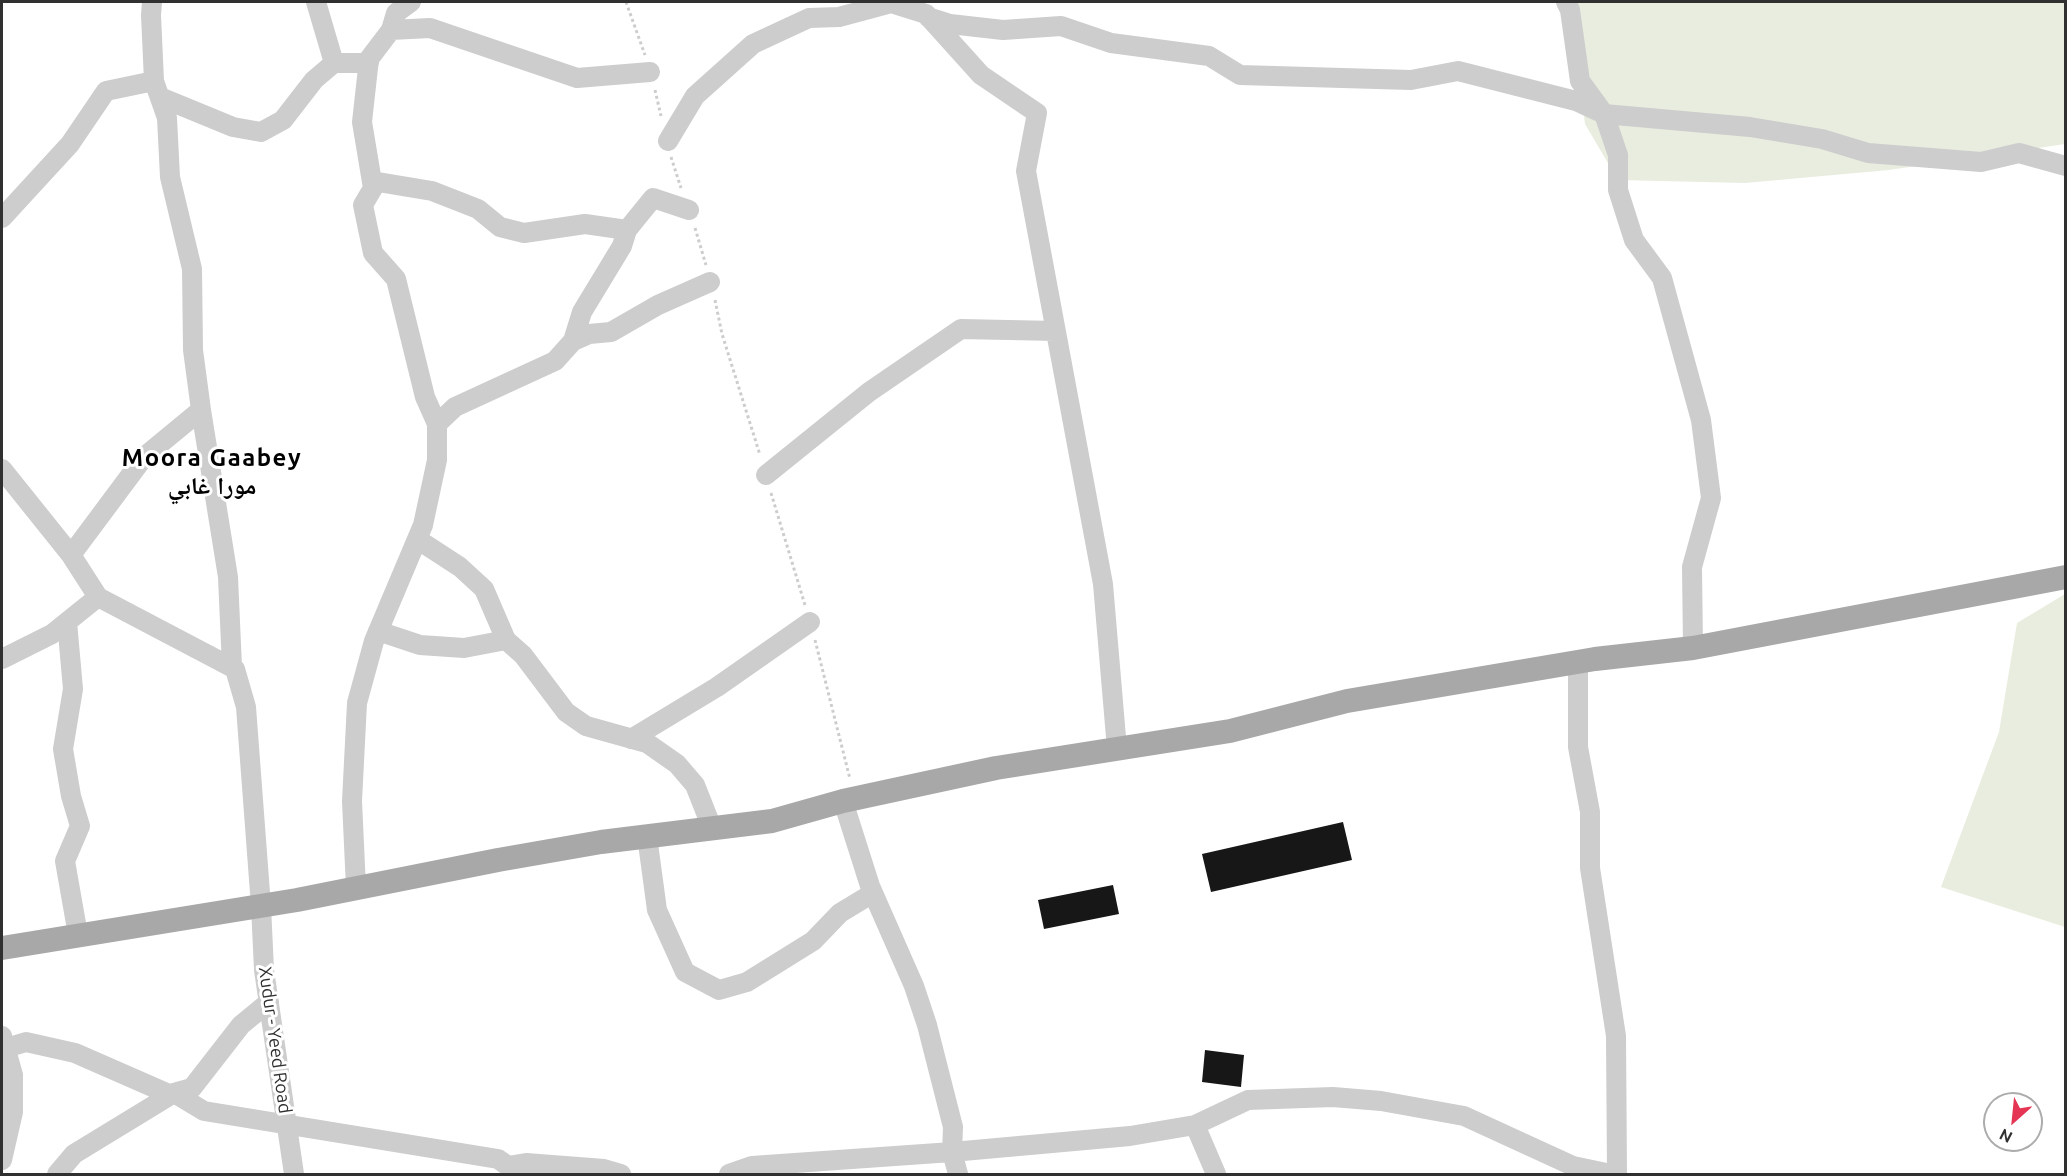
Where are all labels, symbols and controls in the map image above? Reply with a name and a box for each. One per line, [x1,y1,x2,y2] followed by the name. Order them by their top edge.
[122,444,302,500] district label: Moora Gaabey مورا غابي
[254,965,296,1115] street label: Xudur - Yeed Road
[1983,1092,2043,1152] north arrow
[1996,1126,2015,1147] text: N

